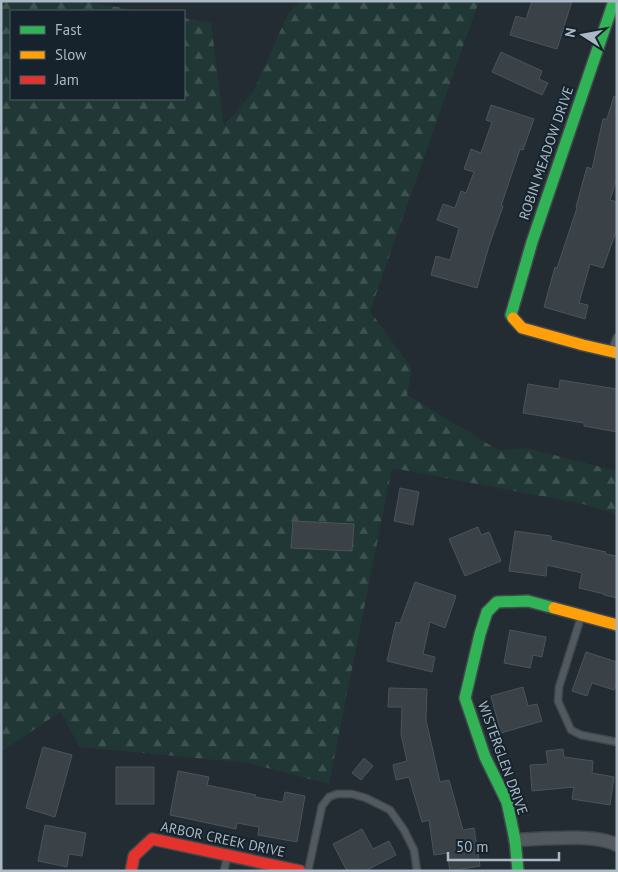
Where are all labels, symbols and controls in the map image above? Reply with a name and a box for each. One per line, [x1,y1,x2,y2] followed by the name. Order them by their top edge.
[10,10,185,100] legend
[558,10,608,60] north arrow
[55,20,82,39] text: Fast
[561,26,580,39] text: N
[55,45,86,64] text: Slow
[54,70,79,89] text: Jam
[515,84,577,222] street label: ROBIN MEADOW DRIVE
[474,699,532,817] street label: WISTERGLEN DRIVE
[159,817,287,861] street label: ARBOR CREEK DRIVE
[448,830,559,862] scale bar
[456,837,489,856] text: 50 m

